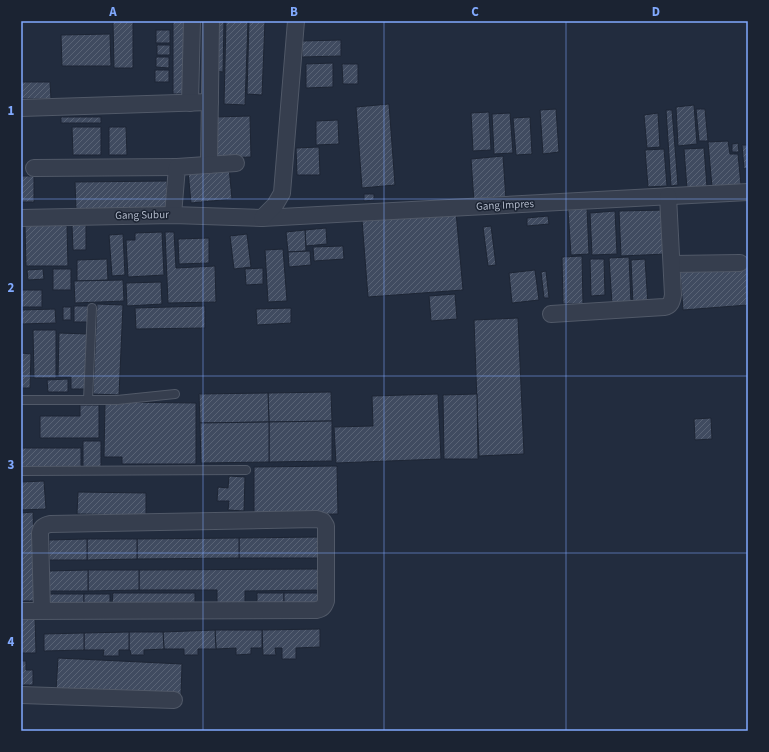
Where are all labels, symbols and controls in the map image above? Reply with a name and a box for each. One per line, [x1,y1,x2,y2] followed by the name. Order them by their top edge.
[108,3,117,21] text: A
[290,3,298,21] text: B
[471,3,479,21] text: C
[652,3,660,21] text: D
[8,102,15,120] text: 1
[476,196,535,214] street label: Gang Impres
[115,207,169,223] street label: Gang Subur
[8,279,15,297] text: 2
[8,456,15,474] text: 3
[8,633,15,651] text: 4

